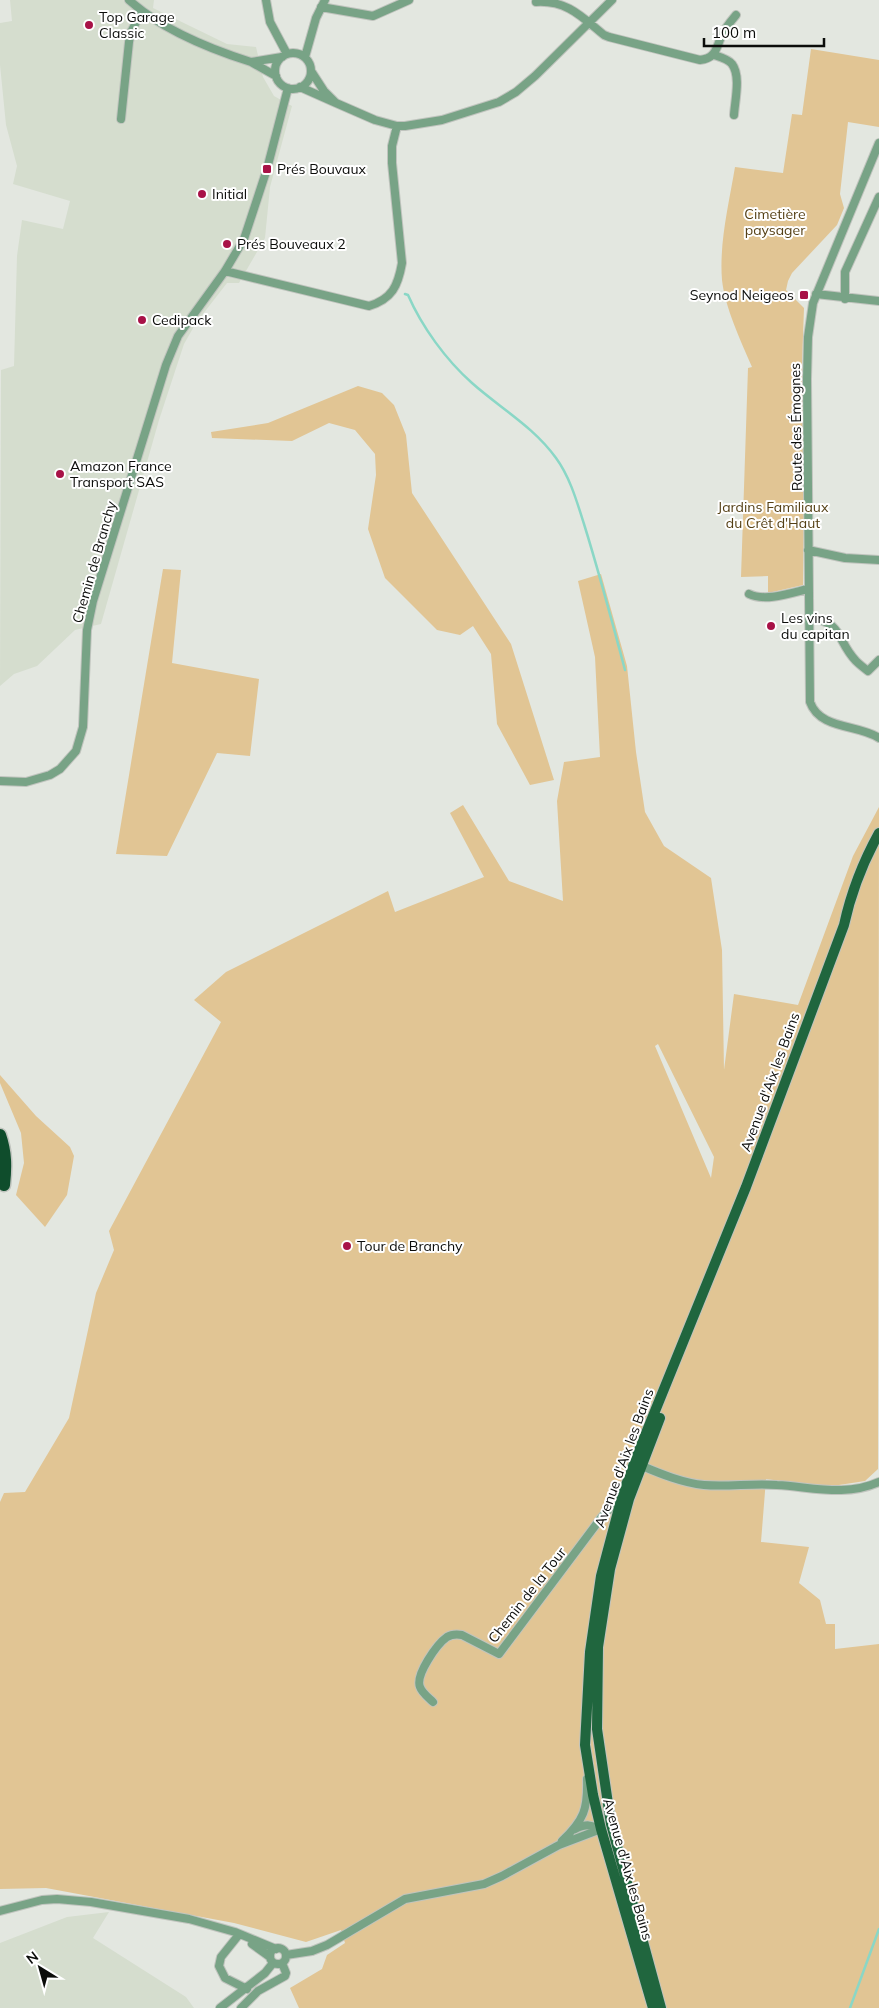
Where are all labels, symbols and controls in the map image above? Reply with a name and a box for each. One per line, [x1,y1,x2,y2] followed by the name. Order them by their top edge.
[99,8,175,42] place label: Top Garage Classic
[704,15,824,47] scale bar
[83,19,95,31] marker: Top Garage Classic
[712,23,756,42] text: 100 m
[277,160,367,178] place label: Prés Bouvaux
[261,163,273,175] marker: Prés Bouvaux
[212,185,247,203] place label: Initial
[196,188,208,200] marker: Initial
[744,205,806,239] park label: Cimetière paysager
[237,235,346,253] place label: Prés Bouveaux 2
[221,238,233,250] marker: Prés Bouveaux 2
[690,286,794,304] place label: Seynod Neigeos
[798,289,810,301] marker: Seynod Neigeos
[152,311,212,329] place label: Cedipack
[136,314,148,326] marker: Cedipack
[786,363,806,491] street label: Route des Émognes
[70,457,172,491] place label: Amazon France Transport SAS
[54,468,66,480] marker: Amazon France Transport SAS
[68,498,120,625] street label: Chemin de Branchy
[718,498,829,532] park label: Jardins Familiaux du Crêt d'Haut
[781,609,850,643] place label: Les vins du capitan
[765,620,777,632] marker: Les vins du capitan
[736,1010,804,1154] street label: Avenue d'Aix les Bains
[357,1237,463,1255] place label: Tour de Branchy
[341,1240,353,1252] marker: Tour de Branchy
[590,1386,658,1530] street label: Avenue d'Aix les Bains
[484,1543,571,1646] street label: Chemin de la Tour
[599,1796,657,1942] street label: Avenue d'Aix les Bains
[15,1943,65,1993] north arrow
[23,1947,42,1968] text: N

